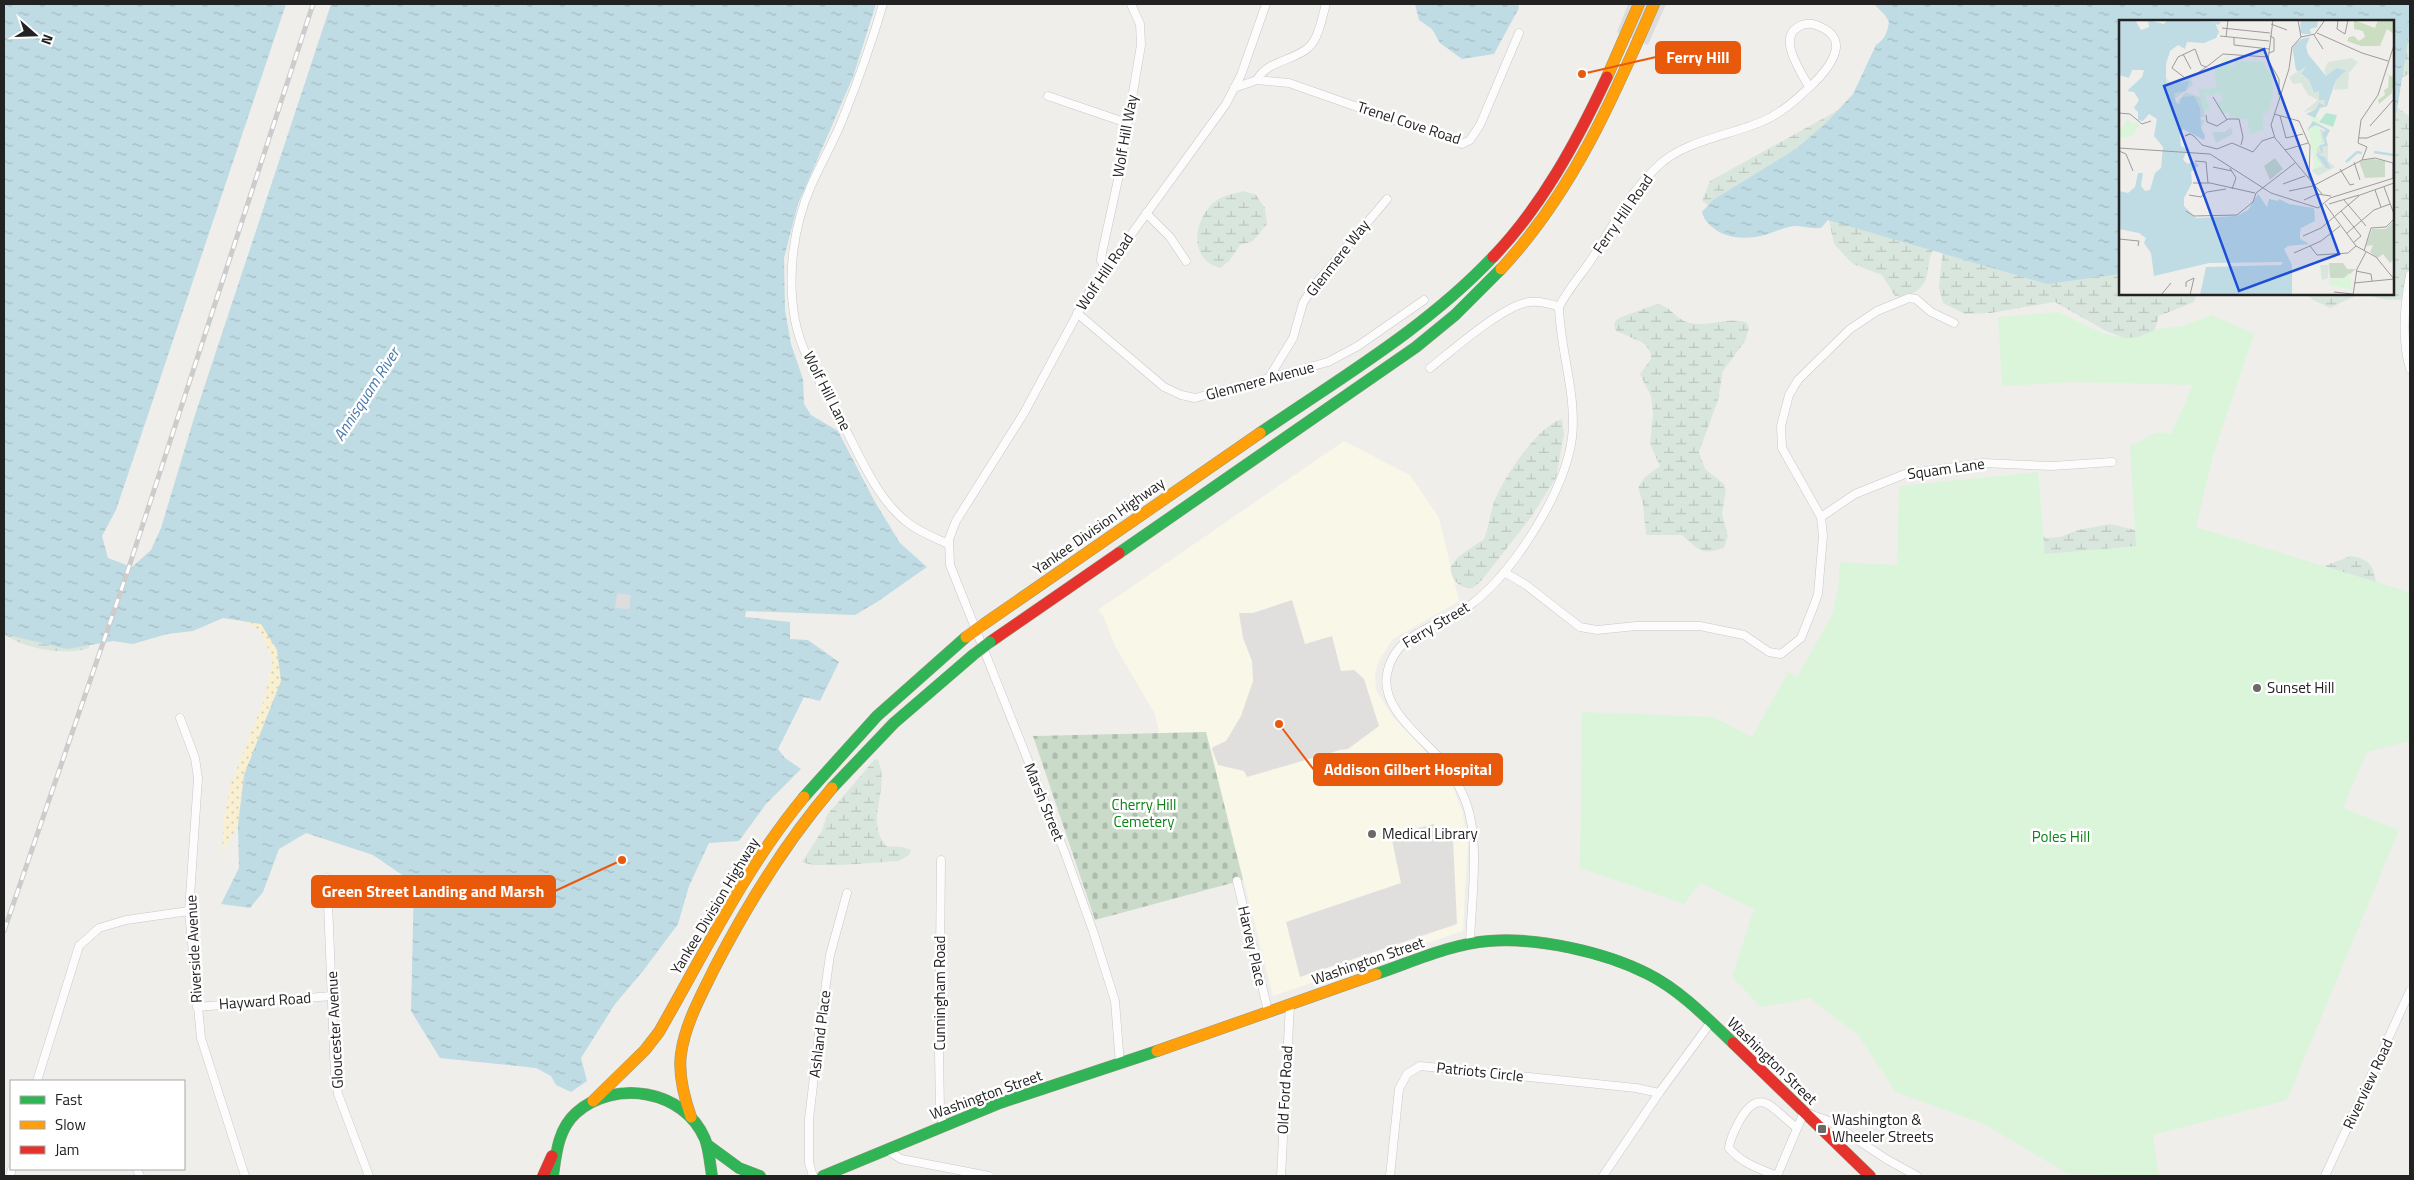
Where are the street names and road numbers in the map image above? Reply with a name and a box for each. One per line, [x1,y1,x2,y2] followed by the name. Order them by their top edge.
[1106,93,1143,179] street label: Wolf Hill Way
[1354,95,1464,150] street label: Trenel Cove Road
[1587,169,1658,258] street label: Ferry Hill Road
[1300,214,1375,301] street label: Glenmere Way
[1070,228,1139,315] street label: Wolf Hill Road
[798,347,857,435] street label: Wolf Hill Lane
[1203,355,1317,406] street label: Glenmere Avenue
[1906,452,1986,485] street label: Squam Lane
[1028,471,1169,580] street label: Yankee Division Highway
[1398,595,1474,654] street label: Ferry Street
[1018,759,1071,845] street label: Marsh Street
[664,833,765,979] street label: Yankee Division Highway
[179,894,208,1004] street label: Riverside Avenue
[1232,903,1273,988] street label: Harvey Place
[1308,930,1428,991] street label: Washington Street
[928,935,951,1051] street label: Cunningham Road
[320,971,349,1089] street label: Gloucester Avenue
[218,986,312,1015] street label: Hayward Road
[803,989,836,1079] street label: Ashland Place
[1722,1011,1823,1110] street label: Washington Street
[2337,1035,2399,1133] street label: Riverview Road
[1271,1045,1298,1135] street label: Old Ford Road
[1435,1055,1525,1088] street label: Patriots Circle
[927,1063,1046,1125] street label: Washington Street

